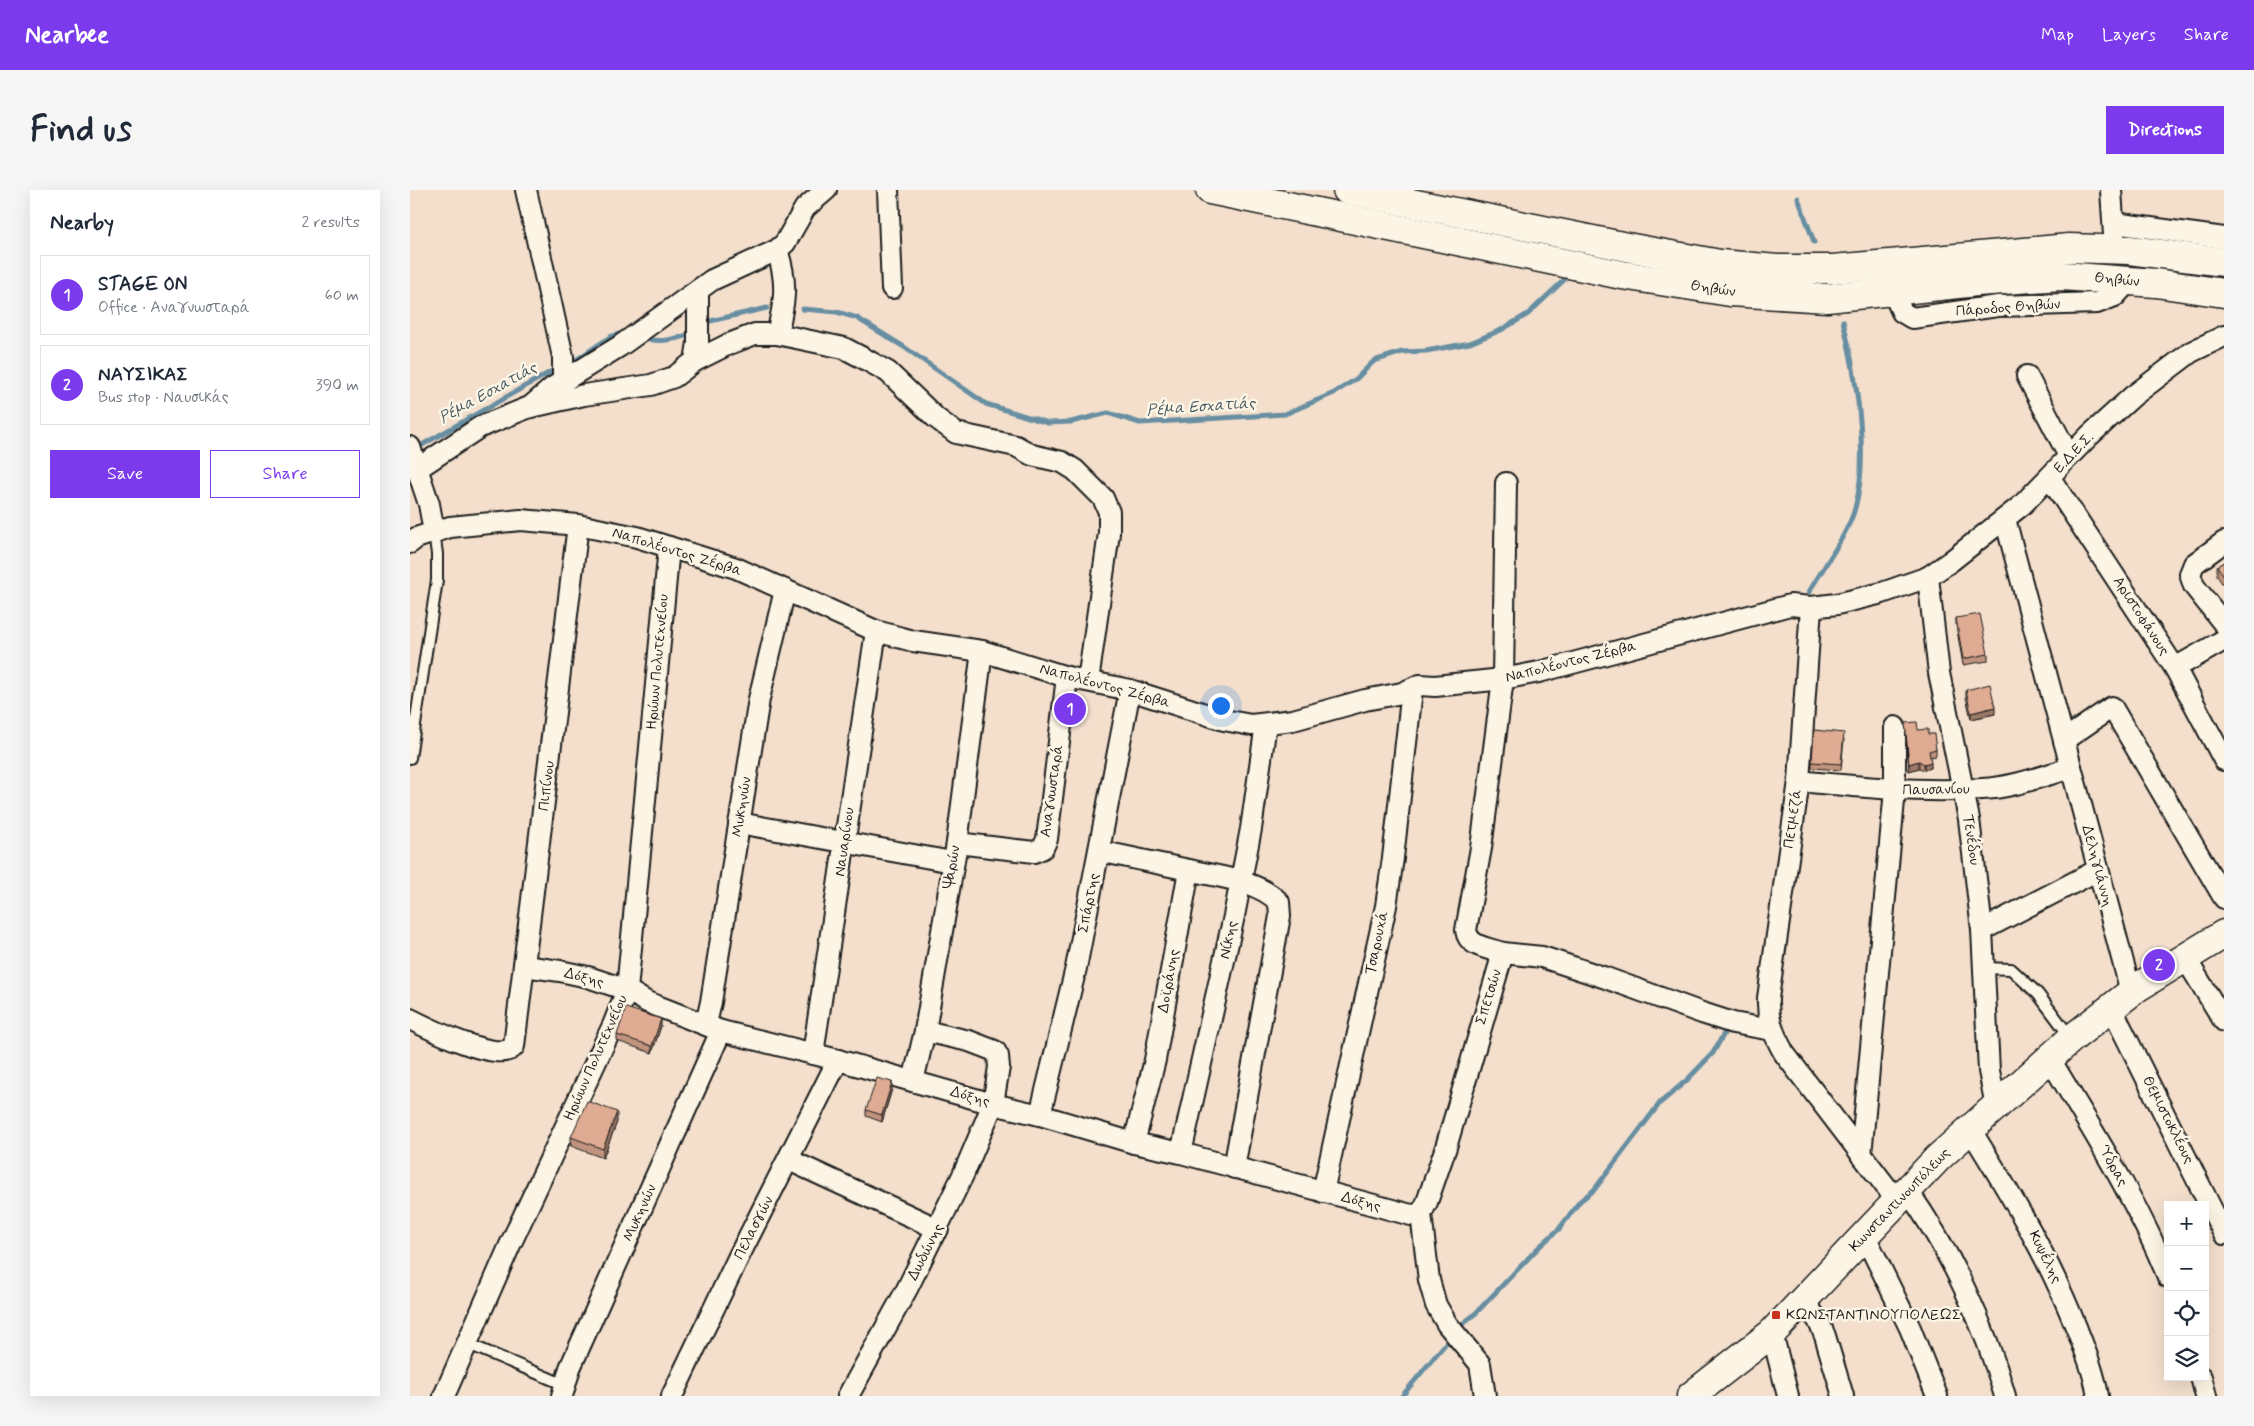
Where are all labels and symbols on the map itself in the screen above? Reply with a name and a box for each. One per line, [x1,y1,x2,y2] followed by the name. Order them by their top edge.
[2094,268,2141,292] street label: Θηβών
[1689,276,1737,302] street label: Θηβών
[1955,294,2061,322] street label: Πάροδος Θηβών
[435,357,541,429] water label: Ρέμα Εσχατιάς
[1146,393,1257,421] water label: Ρέμα Εσχατιάς
[2049,428,2099,478] street label: Ε.Δ.Ε.Σ.
[610,523,745,581] street label: Ναπολέοντος Ζέρβα
[2108,573,2174,660] street label: Αριστοφάνους
[642,593,674,731] street label: Ηρώων Πολυτεχνείου
[1503,636,1639,688] street label: Ναπολέοντος Ζέρβα
[1038,659,1173,713] street label: Ναπολέοντος Ζέρβα
[1054,690,1086,728] pin: 1
[1208,693,1234,719] your location
[1036,743,1068,839] street label: Αναγνωσταρά
[534,760,560,812] street label: Πιπίνου
[727,775,757,839] street label: Μυκηνών
[1902,779,1970,801] street label: Παυσανίου
[1779,788,1807,850] street label: Πετμεζά
[830,806,860,878] street label: Ναυαρίνου
[1958,813,1984,867] street label: Τενέδου
[2076,823,2118,909] street label: Δεληγιάννη
[938,843,966,891] street label: Ψαρών
[1073,871,1105,935] street label: Σπάρτης
[1361,909,1394,977] street label: Τσαρουχά
[1215,919,1243,961] street label: Νίκης
[2143,946,2175,984] pin: 2
[1154,947,1185,1014] street label: Δοϊράνης
[562,963,607,993] street label: Δόξης
[1471,966,1507,1027] street label: Σπετσών
[559,992,633,1124] street label: Ηρώων Πολυτεχνείου
[2137,1073,2199,1168] street label: Θεμιστοκλέους
[948,1082,993,1112] street label: Δόξης
[2094,1142,2133,1191] street label: Ύδρας
[1845,1143,1955,1256] street label: Κωνσταντινουπόλεως
[618,1181,662,1245] street label: Μυκηνών
[1339,1187,1384,1217] street label: Δόξης
[729,1192,779,1263] street label: Πελασγών
[903,1220,949,1284] street label: Δωδώνης
[2024,1227,2067,1287] street label: Κυψέλης
[1786,1305,1961,1325] place label: ΚΩΝΣΤΑΝΤΙΝΟΥΠΟΛΕΩΣ
[1770,1309,1782,1321] marker: ΚΩΝΣΤΑΝΤΙΝΟΥΠΟΛΕΩΣ

